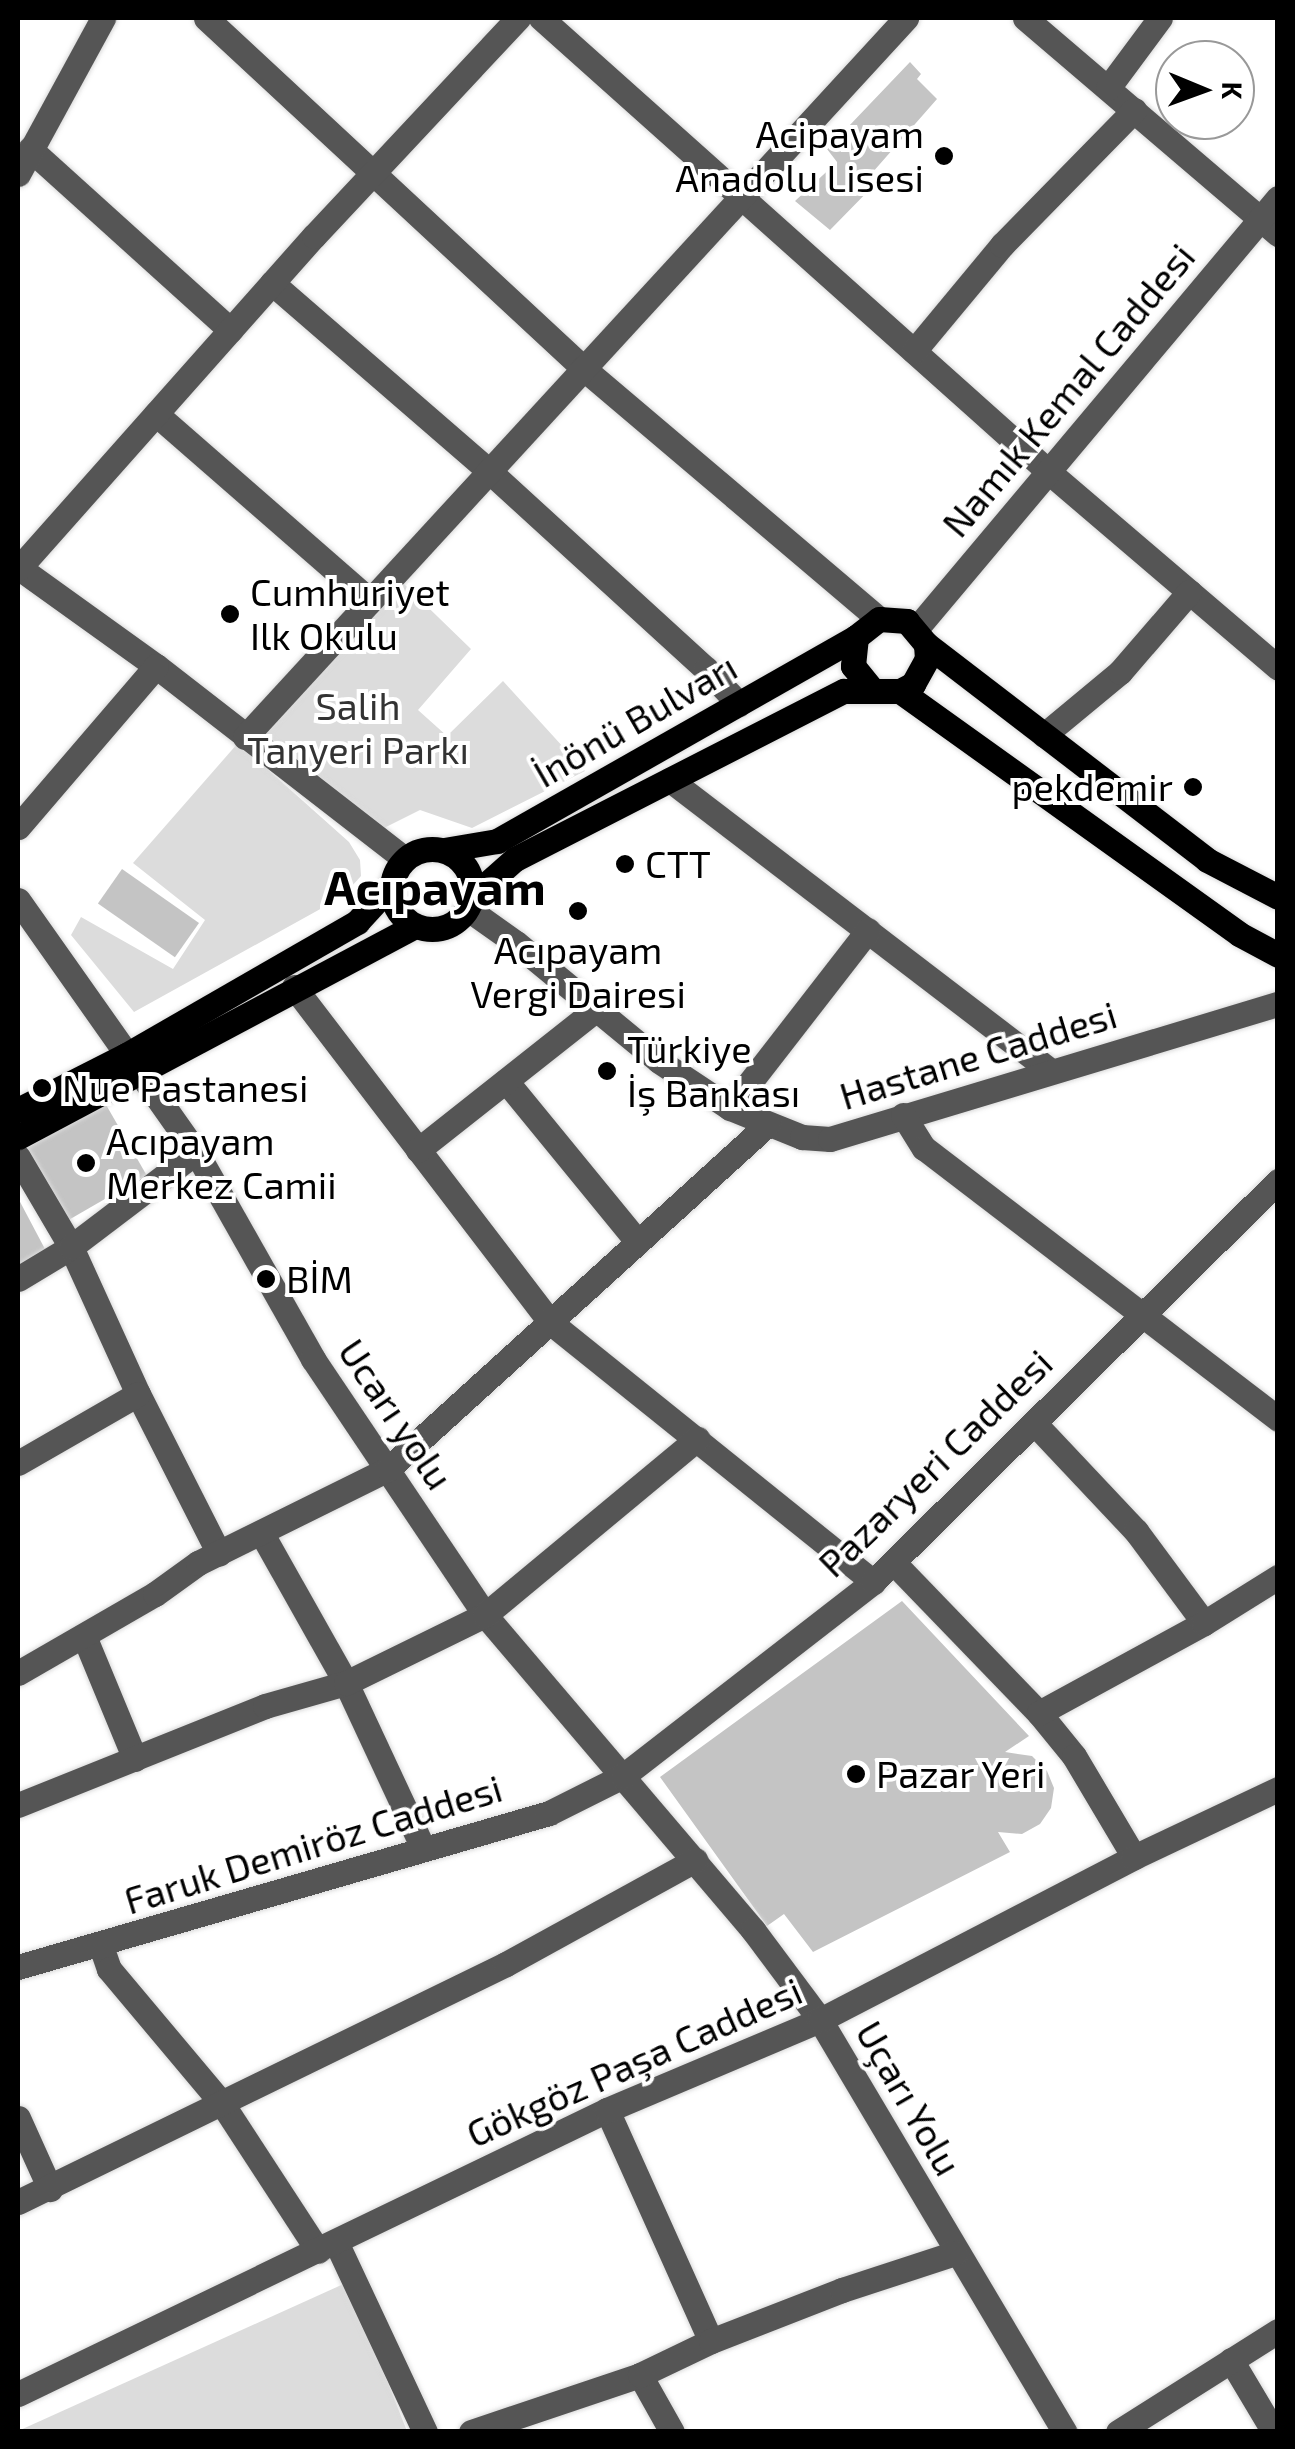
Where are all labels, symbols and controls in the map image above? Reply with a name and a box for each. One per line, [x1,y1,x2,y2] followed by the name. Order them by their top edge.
[1155,40,1255,140] north arrow
[1216,81,1250,100] text: K
[675,111,924,200] place label: Acipayam Anadolu Lisesi
[933,145,955,167] marker: Acipayam Anadolu Lisesi
[932,234,1204,546] street label: Namık Kemal Caddesi
[250,569,450,658] place label: Cumhuriyet Ilk Okulu
[219,603,241,625] marker: Cumhuriyet Ilk Okulu
[525,644,745,796] street label: İnönü Bulvarı
[247,683,469,772] park label: Salih Tanyeri Parkı
[1012,764,1173,810] place label: pekdemir
[1182,776,1204,798] marker: pekdemir
[645,841,711,887] place label: CTT
[614,853,636,875] marker: CTT
[324,858,546,916] district label: Acıpayam
[567,900,589,922] marker: Acıpayam Vergi Dairesi
[470,927,686,1016] place label: Acıpayam Vergi Dairesi
[834,991,1122,1119] street label: Hastane Caddesi
[627,1026,800,1116] place label: Türkiye İş Bankası
[596,1060,618,1082] marker: Türkiye İş Bankası
[62,1065,308,1111] place label: Nue Pastanesi
[31,1077,53,1099] marker: Nue Pastanesi
[106,1118,337,1208] place label: Acıpayam Merkez Camii
[75,1152,97,1174] marker: Acıpayam Merkez Camii
[286,1256,353,1302] place label: BİM
[255,1268,277,1290] marker: BİM
[329,1330,463,1498] street label: Ucarı yolu
[809,1340,1061,1586] street label: Pazaryeri Caddesi
[876,1751,1047,1797] place label: Pazar Yeri
[845,1763,867,1785] marker: Pazar Yeri
[118,1765,508,1923] street label: Faruk Demiröz Caddesi
[459,1968,809,2156] street label: Gökgöz Paşa Caddesi
[846,2012,972,2184] street label: Uçarı Yolu

